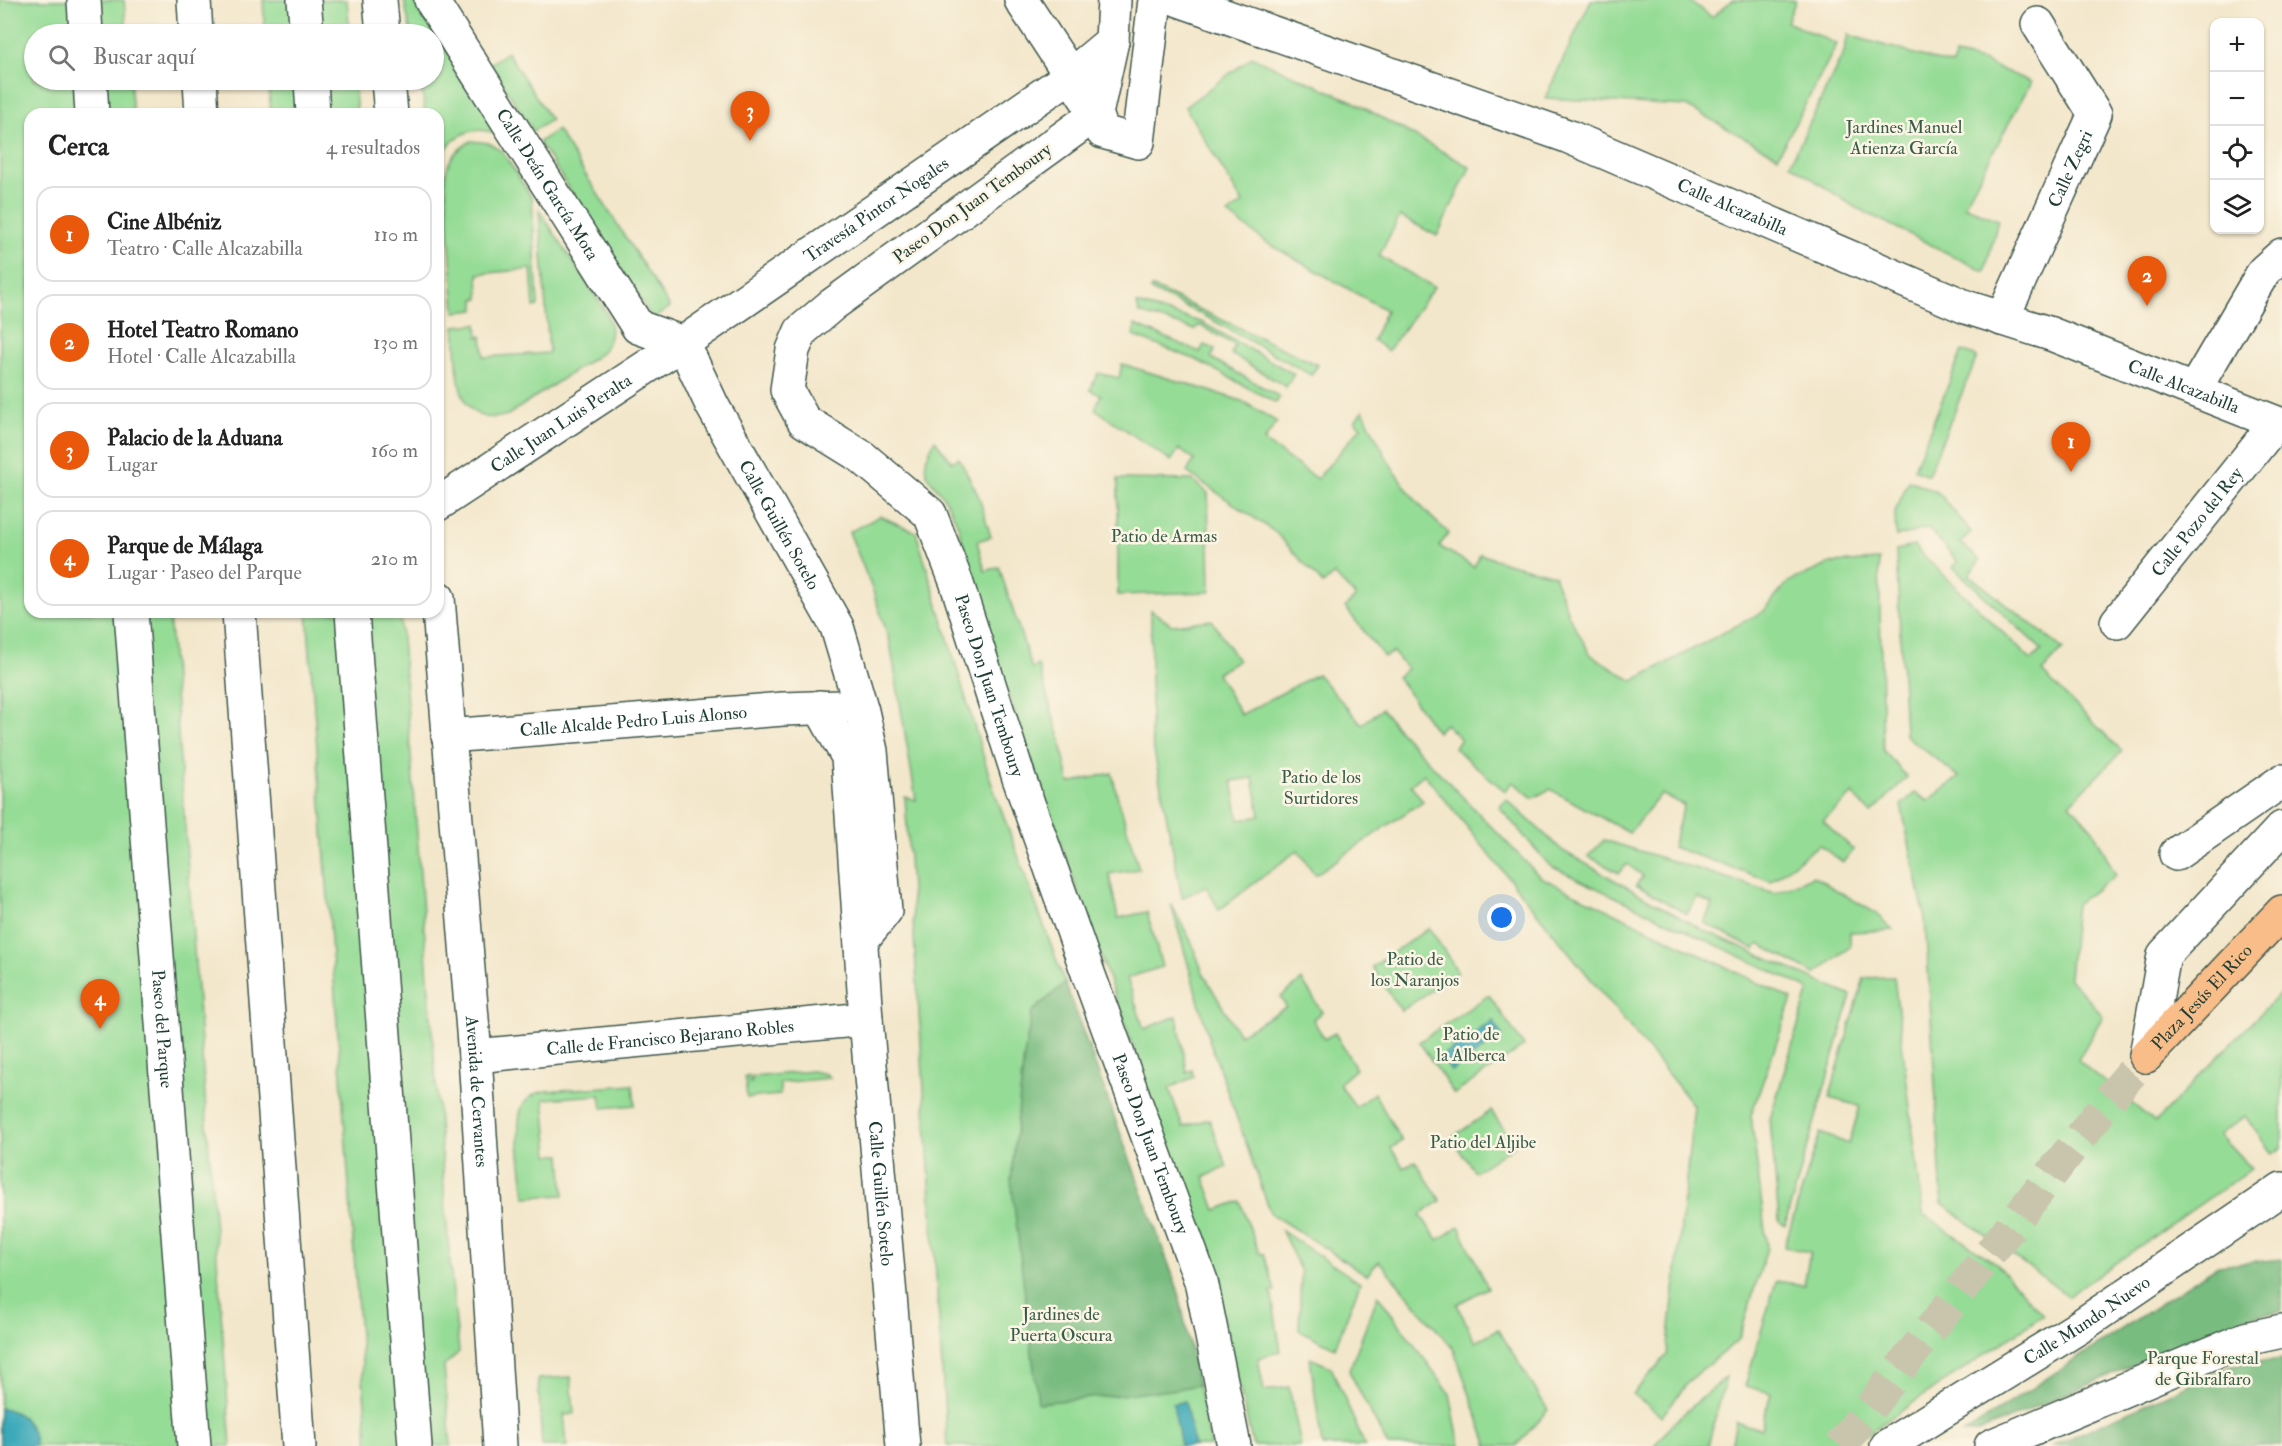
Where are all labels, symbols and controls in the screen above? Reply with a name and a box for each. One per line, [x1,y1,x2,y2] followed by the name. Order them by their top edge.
[2210,18,2264,234] map controls
[2210,18,2264,72] button: +
[24,24,444,90] search box
[45,41,78,74] icon: search
[93,43,195,71] text: Buscar aquí
[2210,72,2264,126] button: −
[730,92,770,141] pin: 3
[491,104,604,265] street label: Calle Deán García Mota
[1845,116,1963,160] park label: Jardines Manuel Atienza García
[2043,126,2098,211] street label: Calle Zegri
[2210,126,2264,180] button: locate
[48,131,109,163] text: Cerca
[326,135,420,160] text: 4 resultados
[888,137,1057,269] street label: Paseo Don Juan Temboury
[800,152,953,268] street label: Travesía Pintor Nogales
[1673,173,1791,241] street label: Calle Alcazabilla
[2210,180,2264,234] button: layers
[107,208,221,236] text: Cine Albéniz
[66,222,73,247] text: 1
[374,222,418,247] text: 110 m
[107,236,303,261] text: Teatro · Calle Alcazabilla
[2128,256,2166,306] pin: 2
[107,316,298,344] text: Hotel Teatro Romano
[64,330,75,355] text: 2
[373,330,418,355] text: 130 m
[107,344,296,369] text: Hotel · Calle Alcazabilla
[2124,354,2243,419] street label: Calle Alcazabilla
[486,369,637,478] street label: Calle Juan Luis Peralta
[2052,422,2090,472] pin: 1
[107,424,283,452] text: Palacio de la Aduana
[66,438,73,463] text: 3
[371,438,418,463] text: 160 m
[107,452,157,477] text: Lugar
[733,456,825,594] street label: Calle Guillén Sotelo
[2146,462,2249,582] street label: Calle Pozo del Rey
[1111,525,1217,548] park label: Patio de Armas
[107,532,263,560] text: Parque de Málaga
[64,546,75,571] text: 4
[371,546,418,571] text: 210 m
[107,560,302,585] text: Lugar · Paseo del Parque
[949,591,1029,781] street label: Paseo Don Juan Temboury
[519,701,748,742] street label: Calle Alcalde Pedro Luis Alonso
[1281,766,1361,810] park label: Patio de los Surtidores
[1487,903,1516,932] your location
[2146,939,2258,1055] street label: Plaza Jesús El Rico
[1371,948,1459,992] park label: Patio de los Naranjos
[146,969,178,1090] street label: Paseo del Parque
[80,980,120,1029] pin: 4
[460,1014,493,1168] street label: Avenida de Cervantes
[545,1015,795,1061] street label: Calle de Francisco Bejarano Robles
[1436,1023,1506,1067] park label: Patio de la Alberca
[1107,1051,1194,1239] street label: Paseo Don Juan Temboury
[863,1120,898,1267] street label: Calle Guillén Sotelo
[1430,1131,1537,1154] park label: Patio del Aljibe
[2019,1271,2155,1371] street label: Calle Mundo Nuevo
[1010,1303,1113,1347] park label: Jardines de Puerta Oscura
[2147,1347,2259,1391] park label: Parque Forestal de Gibralfaro

